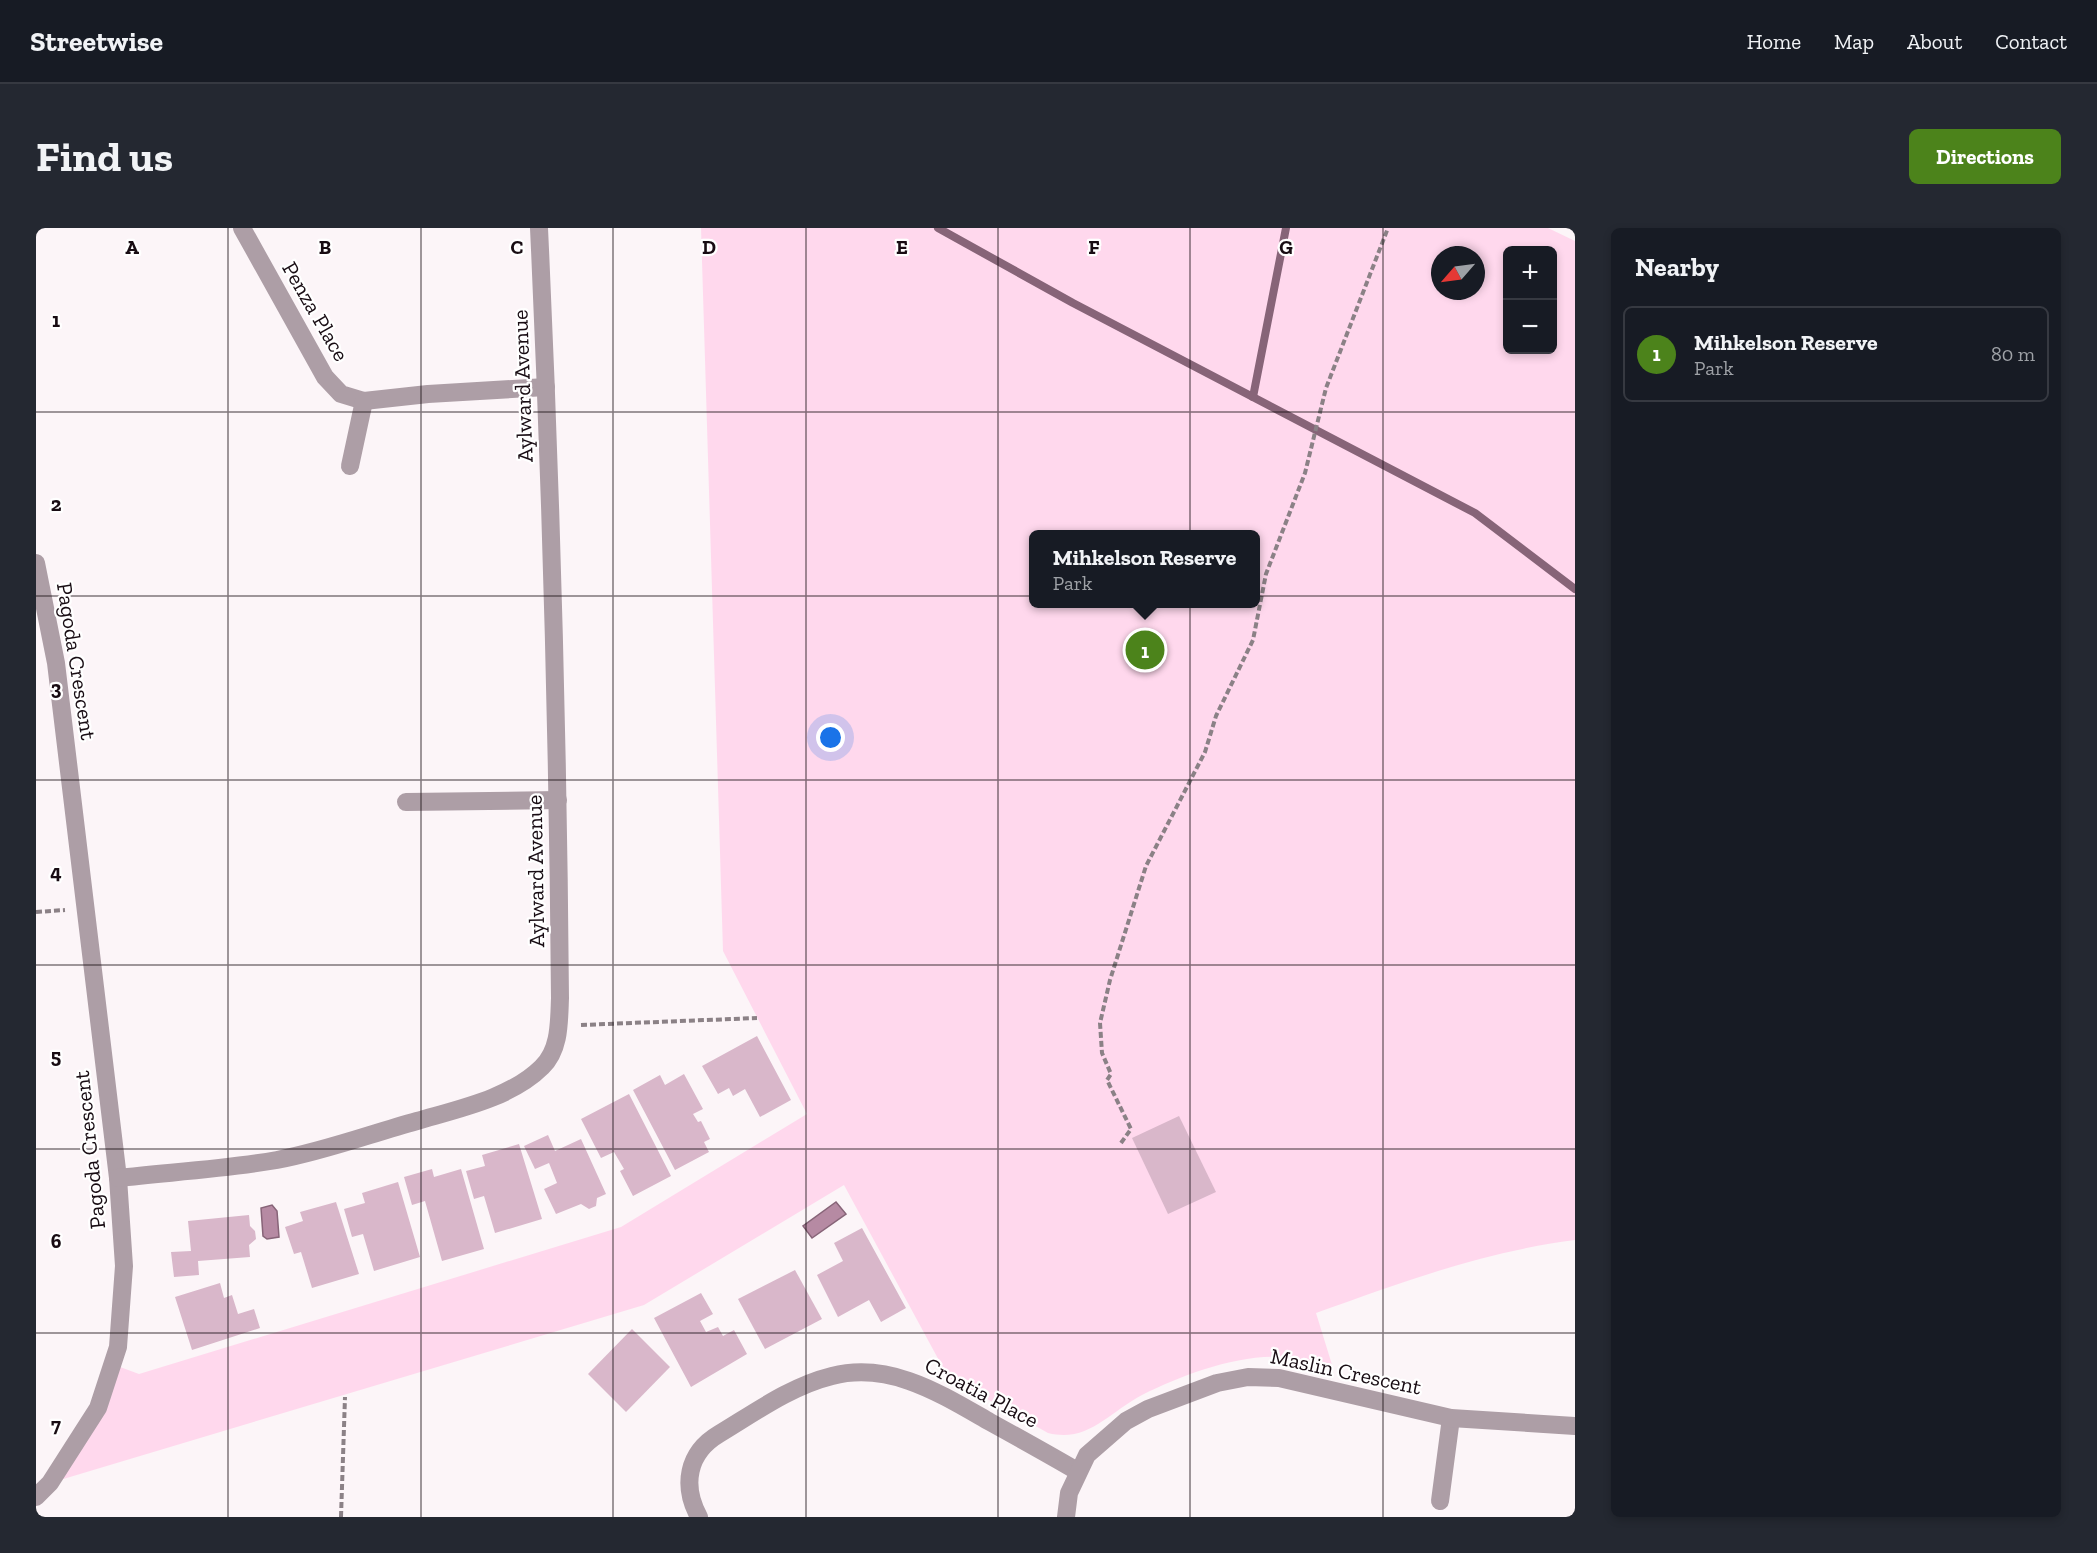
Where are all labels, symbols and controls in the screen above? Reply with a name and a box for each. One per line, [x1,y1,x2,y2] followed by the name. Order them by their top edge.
[30,25,163,58] text: Streetwise
[1747,29,1801,54] text: Home
[1834,29,1874,54] text: Map
[1907,29,1962,54] text: About
[1995,29,2067,54] text: Contact
[1909,129,2061,184] button: Directions
[36,131,173,182] text: Find us
[125,235,139,259] text: A
[319,235,331,259] text: B
[511,235,524,259] text: C
[702,235,716,259] text: D
[896,235,908,259] text: E
[1088,235,1100,259] text: F
[1279,235,1293,259] text: G
[1431,246,1485,300] north arrow
[1503,246,1557,354] map controls
[1503,246,1557,300] button: +
[1635,251,1719,283] text: Nearby
[276,257,355,366] street label: Penza Place
[1503,300,1557,354] button: −
[52,308,60,332] text: 1
[506,309,539,463] street label: Aylward Avenue
[1694,329,1878,356] text: Mihkelson Reserve
[1652,342,1661,366] text: 1
[1991,342,2035,366] text: 80 m
[1694,356,1734,380] text: Park
[51,492,62,516] text: 2
[1029,530,1260,608] popup
[1053,544,1236,571] text: Mihkelson Reserve
[1053,571,1092,595] text: Park
[51,581,102,742] street label: Pagoda Crescent
[1126,628,1164,672] pin: 1
[51,676,62,700] text: 3
[816,723,845,752] your location
[521,794,550,948] street label: Aylward Avenue
[50,860,62,884] text: 4
[51,1044,61,1068] text: 5
[68,1069,111,1230] street label: Pagoda Crescent
[51,1229,62,1253] text: 6
[1268,1342,1425,1401] street label: Maslin Crescent
[920,1351,1043,1434] street label: Croatia Place
[51,1413,61,1437] text: 7

